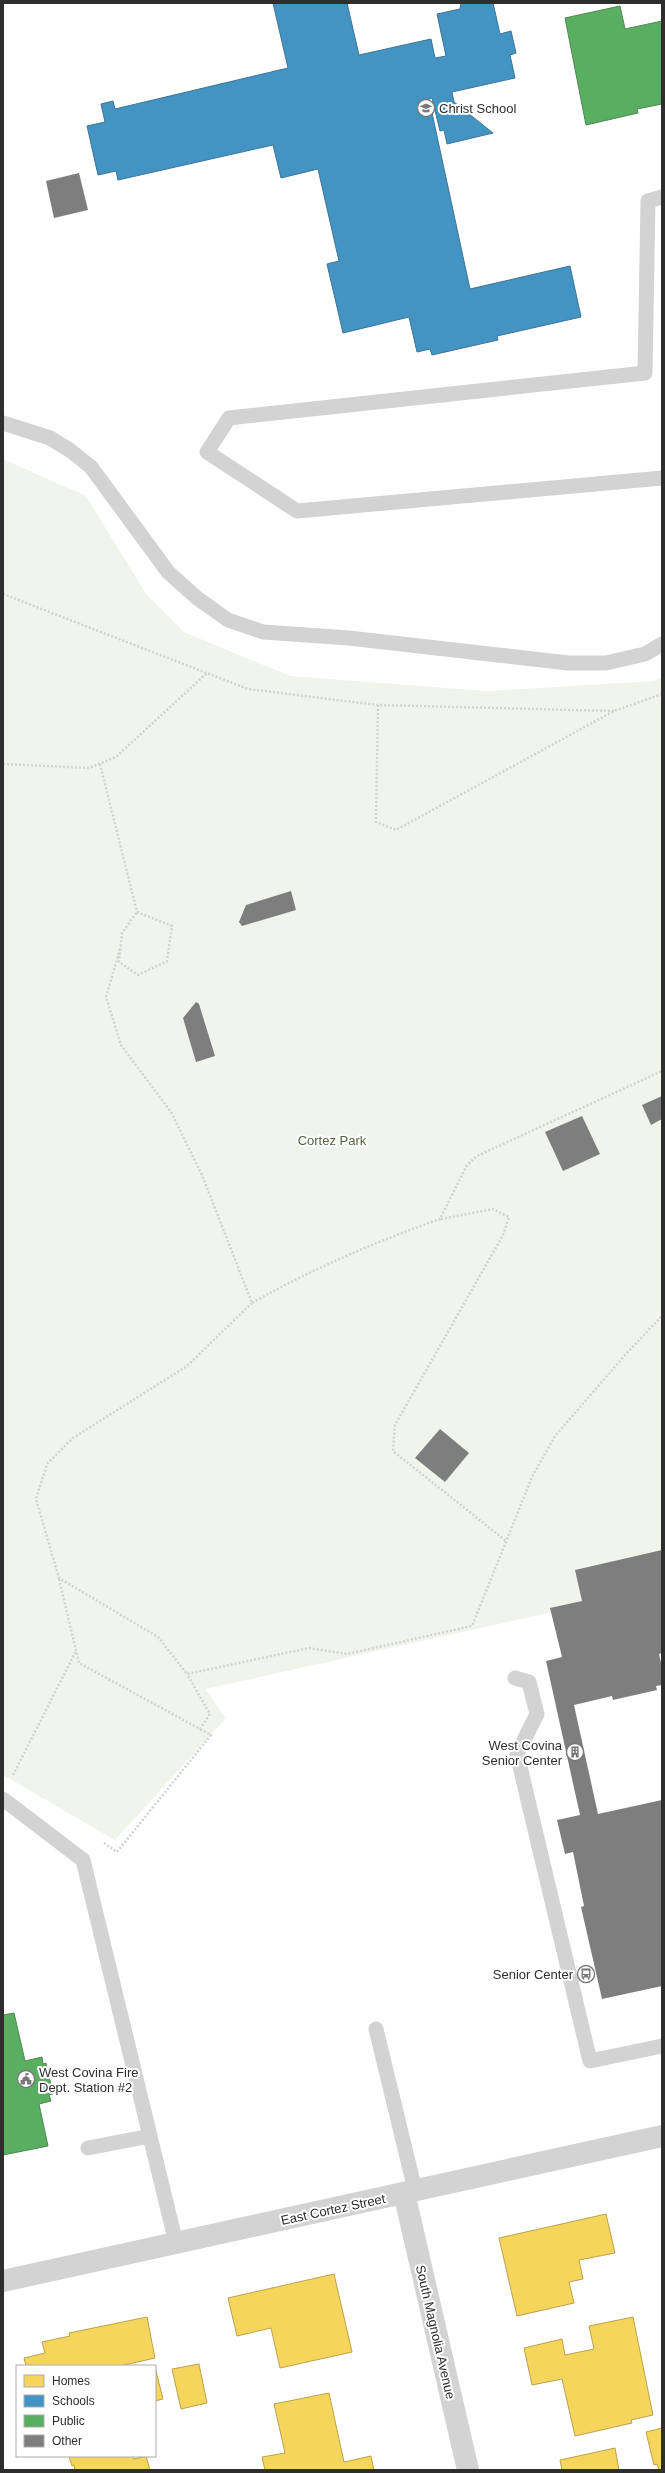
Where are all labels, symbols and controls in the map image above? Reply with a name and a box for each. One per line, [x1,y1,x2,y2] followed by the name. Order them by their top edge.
[416,98,436,118] school or university icon: Christ School
[439,101,516,116] place label: Christ School
[298,1133,367,1148] park label: Cortez Park
[482,1738,563,1768] place label: West Covina Senior Center
[565,1742,585,1762] building icon: West Covina Senior Center
[576,1964,596,1984] bus stop icon: Senior Center
[493,1967,574,1982] place label: Senior Center
[39,2065,138,2095] place label: West Covina Fire Dept. Station #2
[16,2069,36,2089] public building icon: West Covina Fire Dept. Station #2
[280,2191,387,2228] street label: East Cortez Street
[413,2264,458,2401] street label: South Magnolia Avenue
[16,2365,156,2457] legend
[52,2374,90,2388] text: Homes
[52,2394,95,2408] text: Schools
[52,2414,85,2428] text: Public
[52,2434,82,2448] text: Other

